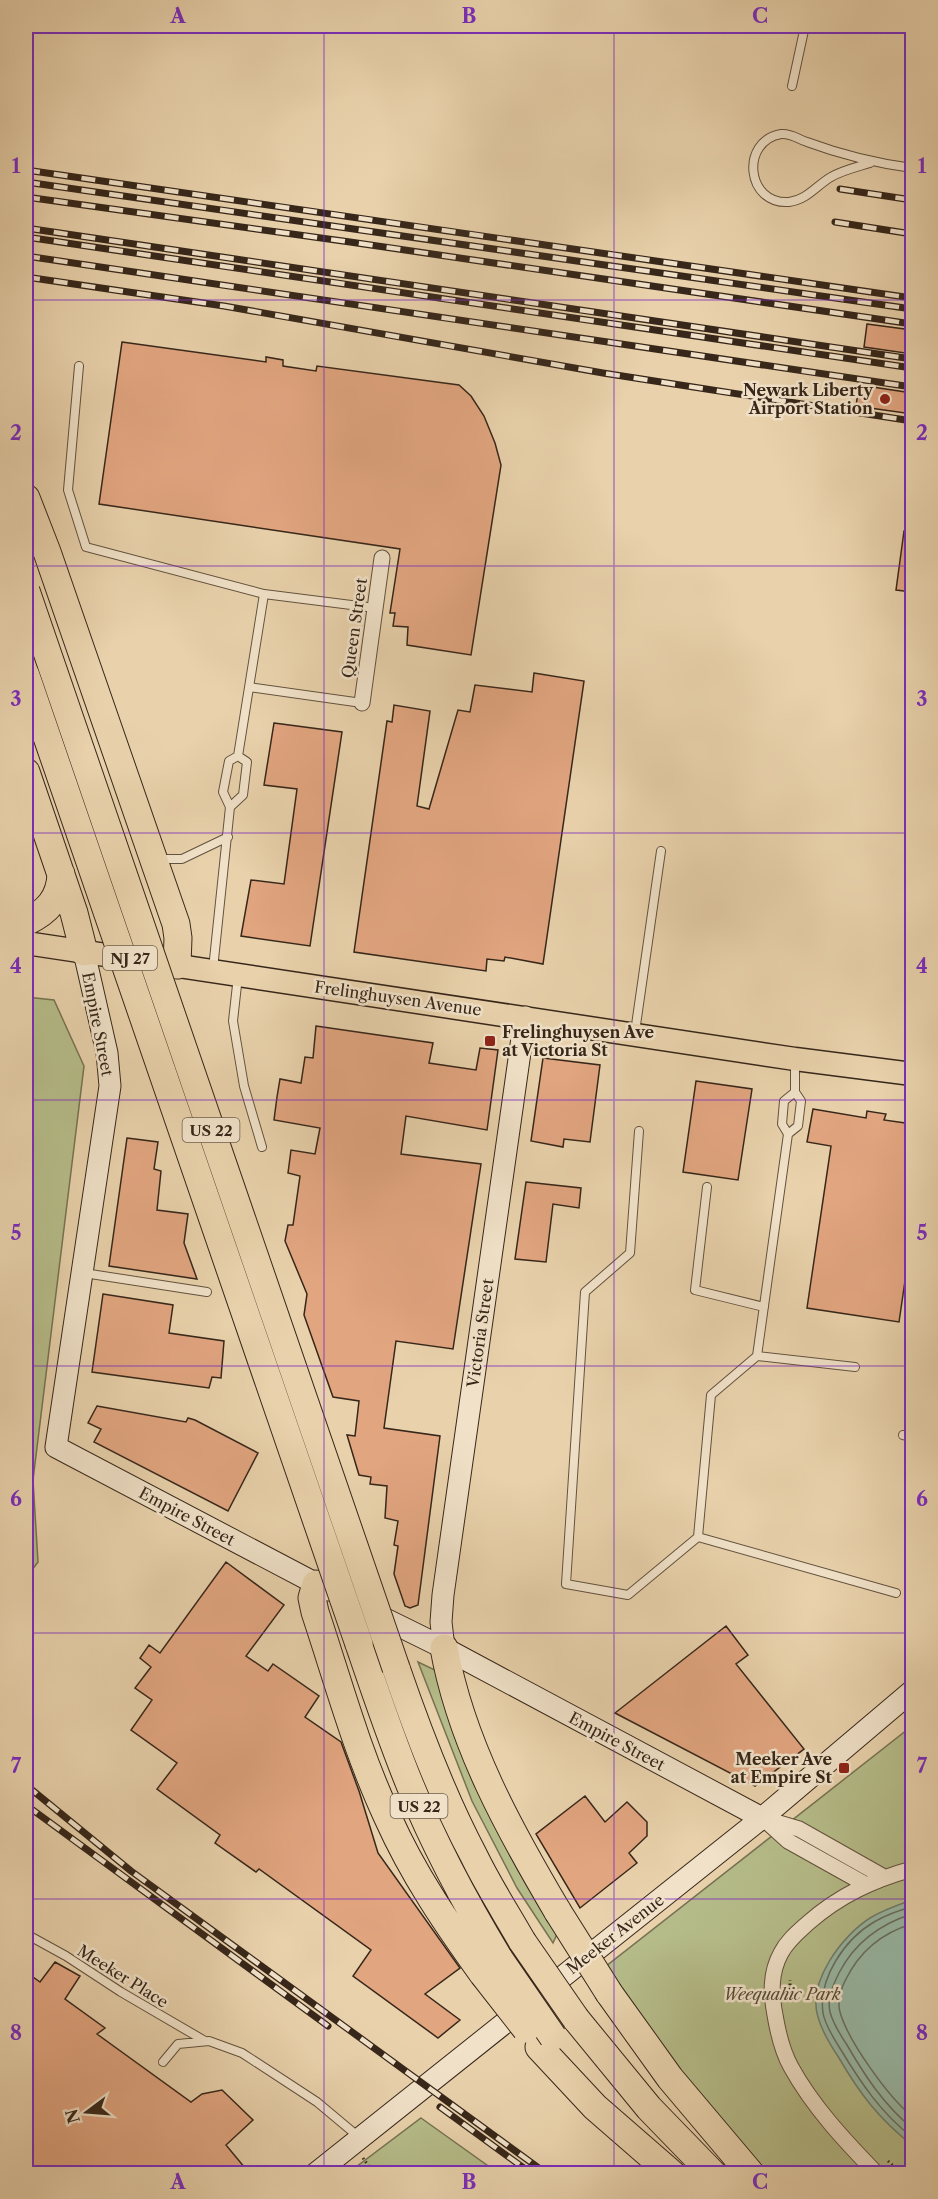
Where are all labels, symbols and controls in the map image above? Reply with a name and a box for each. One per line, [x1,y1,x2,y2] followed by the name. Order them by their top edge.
[169,4,186,28] text: A
[462,4,477,28] text: B
[752,4,768,28] text: C
[12,154,21,178] text: 1
[918,154,927,178] text: 1
[743,380,874,418] place label: Newark Liberty Airport Station
[878,392,892,406] marker: Newark Liberty Airport Station
[10,421,22,445] text: 2
[916,421,928,445] text: 2
[337,576,371,679] street label: Queen Street
[10,687,22,711] text: 3
[916,687,928,711] text: 3
[103,946,157,970] road number: NJ 27
[10,954,22,978] text: 4
[916,954,928,978] text: 4
[78,970,118,1078] street label: Empire Street
[313,976,483,1020] street label: Frelinghuysen Avenue
[502,1022,655,1060] place label: Frelinghuysen Ave at Victoria St
[483,1034,497,1048] marker: Frelinghuysen Ave at Victoria St
[182,1118,240,1142] road number: US 22
[10,1221,22,1245] text: 5
[916,1221,928,1245] text: 5
[462,1277,498,1390] street label: Victoria Street
[136,1482,239,1550] street label: Empire Street
[10,1487,22,1511] text: 6
[916,1487,928,1511] text: 6
[566,1707,669,1775] street label: Empire Street
[730,1749,833,1787] place label: Meeker Ave at Empire St
[11,1754,22,1778] text: 7
[917,1754,928,1778] text: 7
[837,1761,851,1775] marker: Meeker Ave at Empire St
[390,1794,448,1818] road number: US 22
[562,1890,668,1978] street label: Meeker Avenue
[74,1940,172,2012] street label: Meeker Place
[723,1984,841,2004] park label: Weequahic Park
[10,2021,22,2045] text: 8
[916,2021,928,2045] text: 8
[57,2082,117,2142] north arrow
[61,2107,84,2126] text: N
[169,2170,186,2194] text: A
[462,2170,477,2194] text: B
[752,2170,768,2194] text: C

